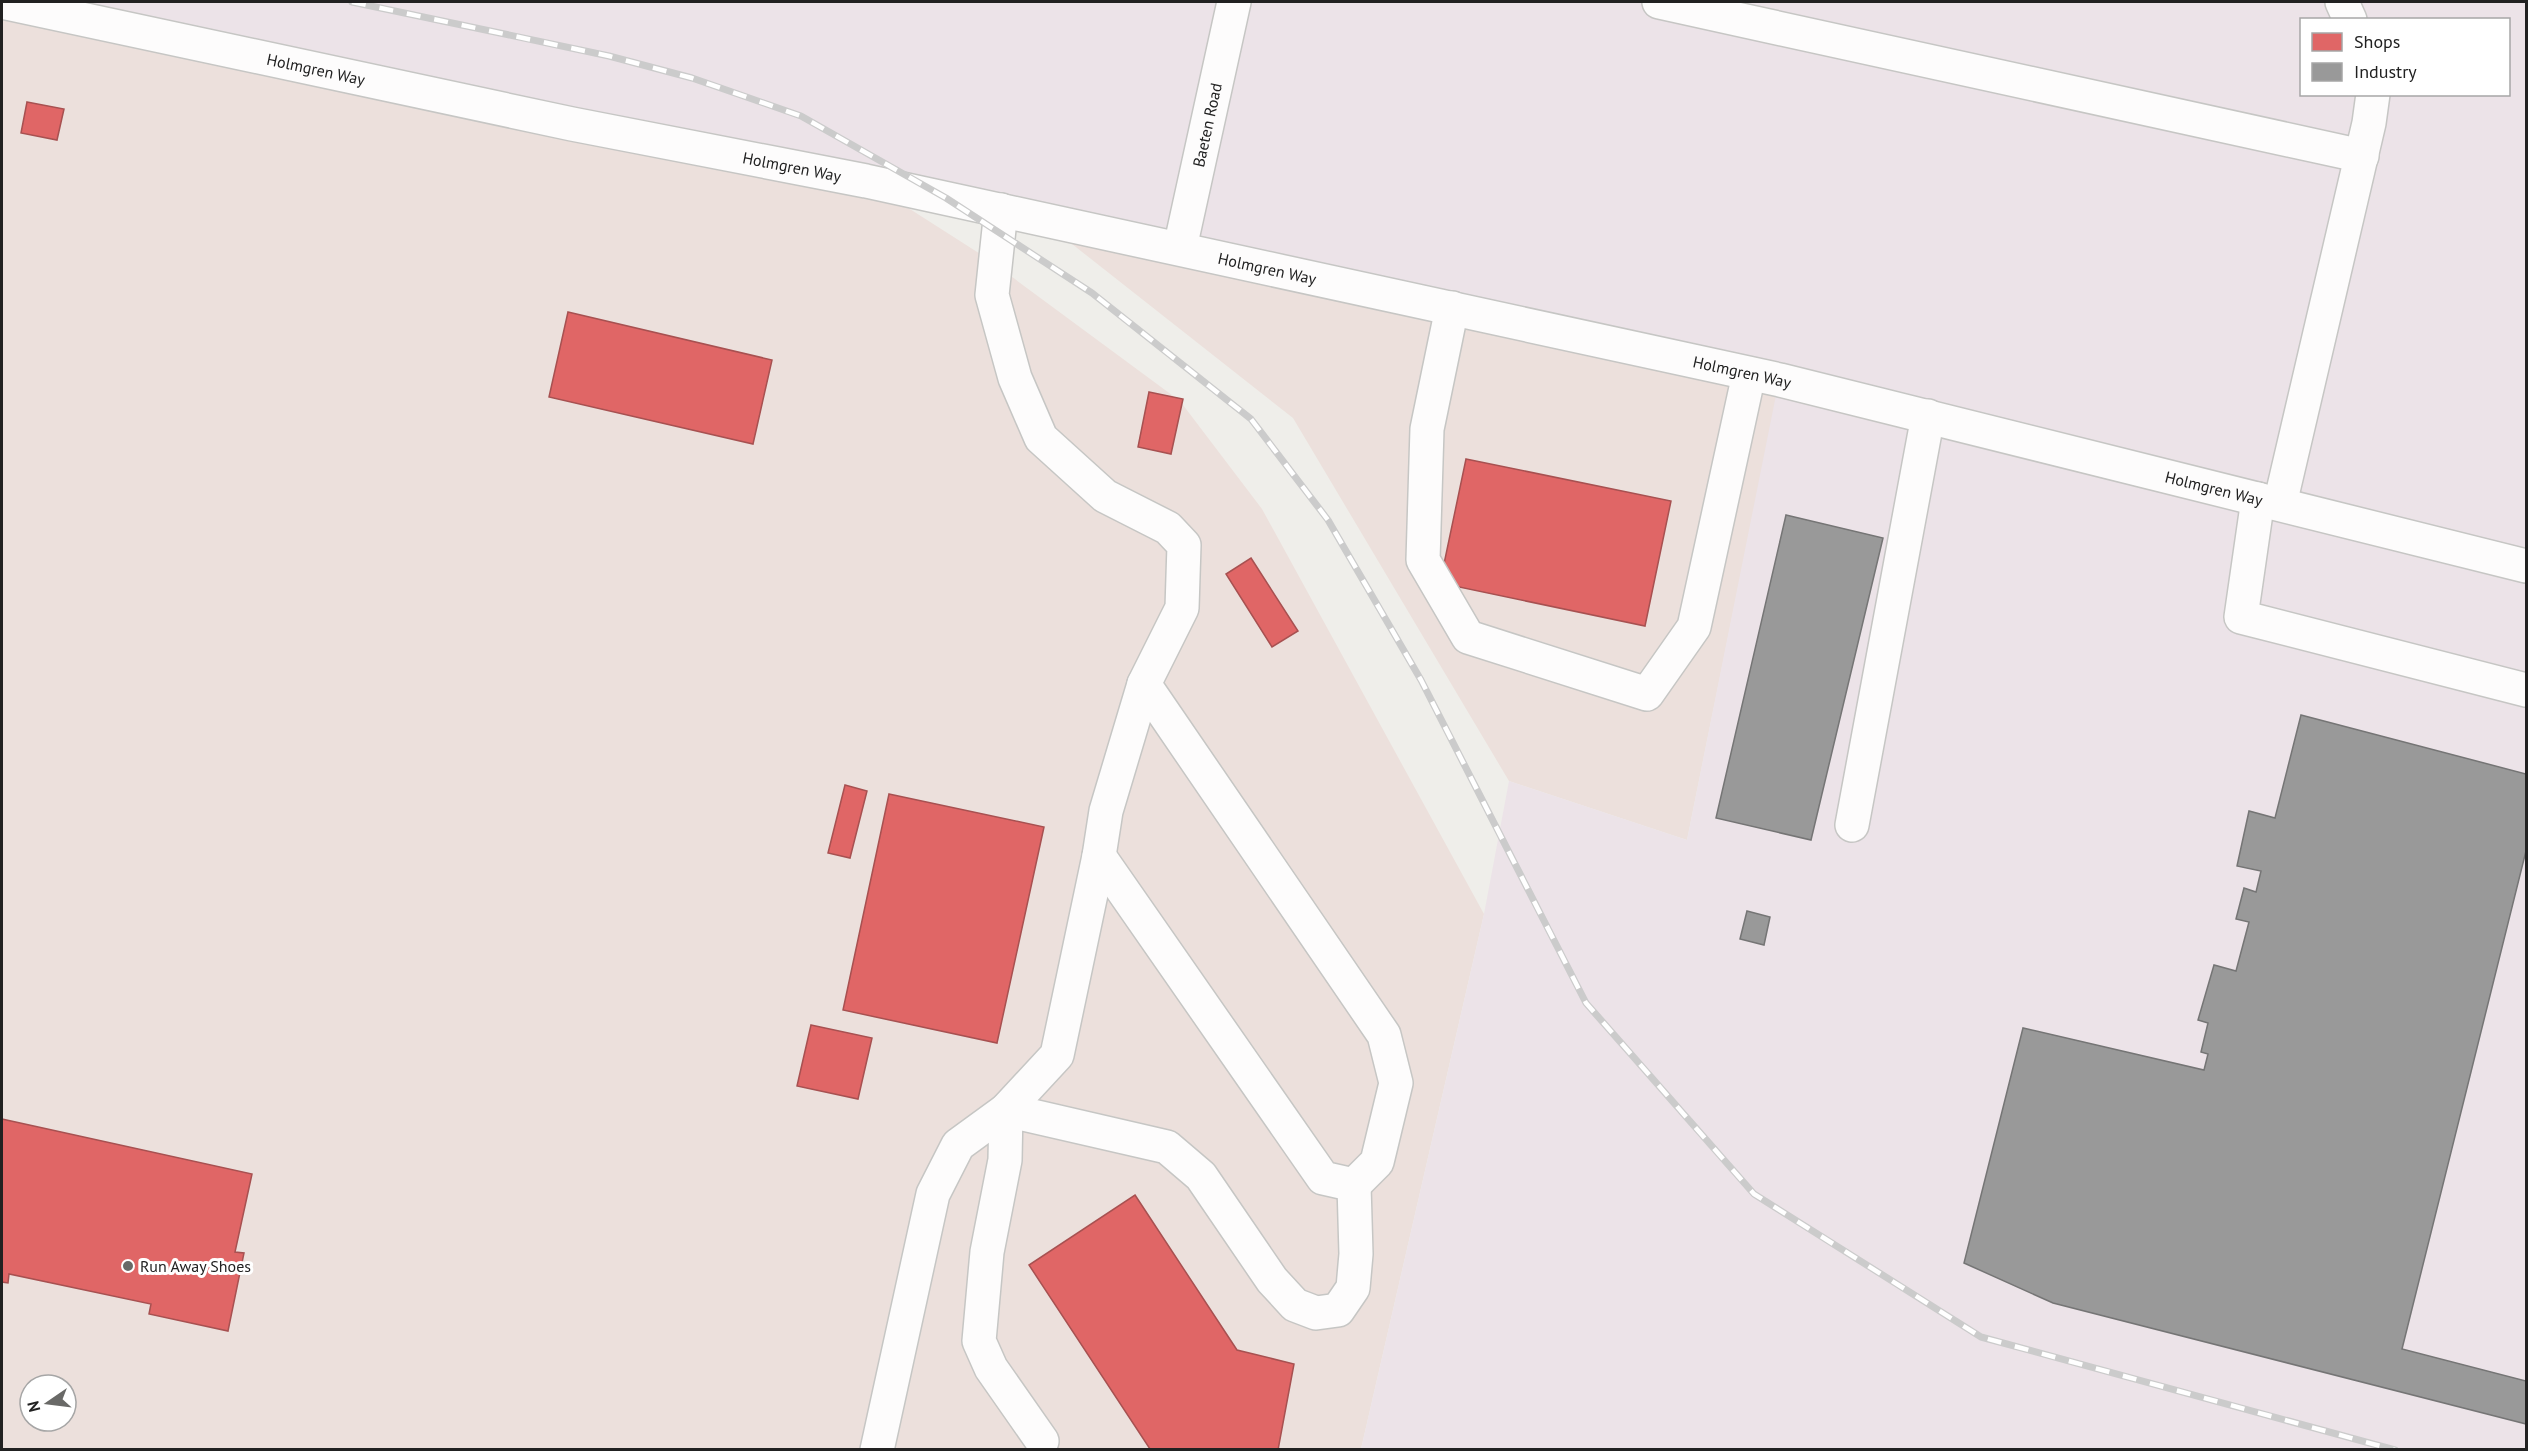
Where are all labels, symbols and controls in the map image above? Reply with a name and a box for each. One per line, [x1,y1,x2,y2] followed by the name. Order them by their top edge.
[2300,18,2510,96] legend
[2354,30,2400,53] text: Shops
[265,49,367,90] street label: Holmgren Way
[2354,60,2417,83] text: Industry
[1188,81,1226,169] street label: Baeten Road
[741,147,843,186] street label: Holmgren Way
[1216,248,1319,289] street label: Holmgren Way
[1691,351,1794,393] street label: Holmgren Way
[2163,466,2265,510] street label: Holmgren Way
[140,1256,251,1276] place label: Run Away Shoes
[121,1259,135,1273] marker: Run Away Shoes
[18,1373,78,1433] north arrow
[22,1399,44,1414] text: N

